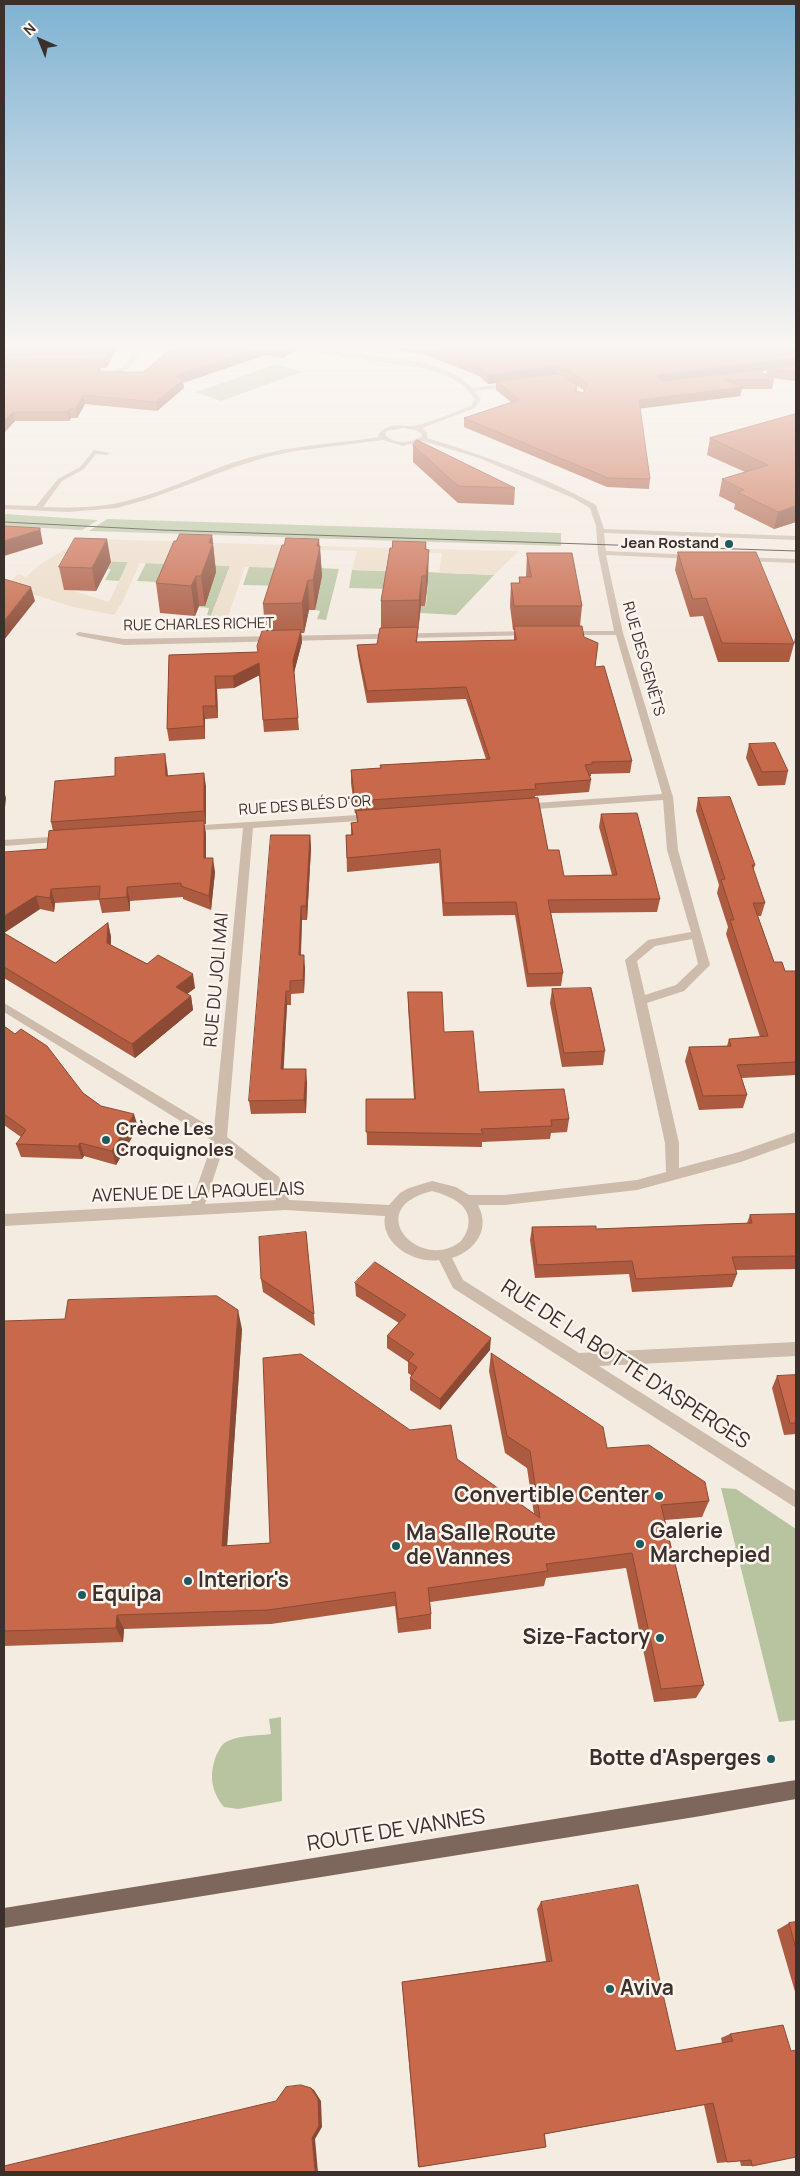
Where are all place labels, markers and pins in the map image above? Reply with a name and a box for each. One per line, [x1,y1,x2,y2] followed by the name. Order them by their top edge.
[621,535,719,553] place label: Jean Rostand
[723,538,735,550] marker: Jean Rostand
[116,1119,234,1162] place label: Crèche Les Croquignoles
[100,1134,112,1146] marker: Crèche Les Croquignoles
[454,1483,649,1509] place label: Convertible Center
[653,1490,665,1502] marker: Convertible Center
[650,1519,770,1569] place label: Galerie Marchepied
[406,1521,556,1571] place label: Ma Salle Route de Vannes
[634,1538,646,1550] marker: Galerie Marchepied
[390,1540,402,1552] marker: Ma Salle Route de Vannes
[198,1568,289,1594] place label: Interior's
[182,1575,194,1587] marker: Interior's
[92,1582,161,1608] place label: Equipa
[76,1589,88,1601] marker: Equipa
[522,1625,650,1651] place label: Size-Factory
[654,1632,666,1644] marker: Size-Factory
[589,1746,761,1772] place label: Botte d'Asperges
[765,1753,777,1765] marker: Botte d'Asperges
[620,1976,674,2002] place label: Aviva
[604,1983,616,1995] marker: Aviva

